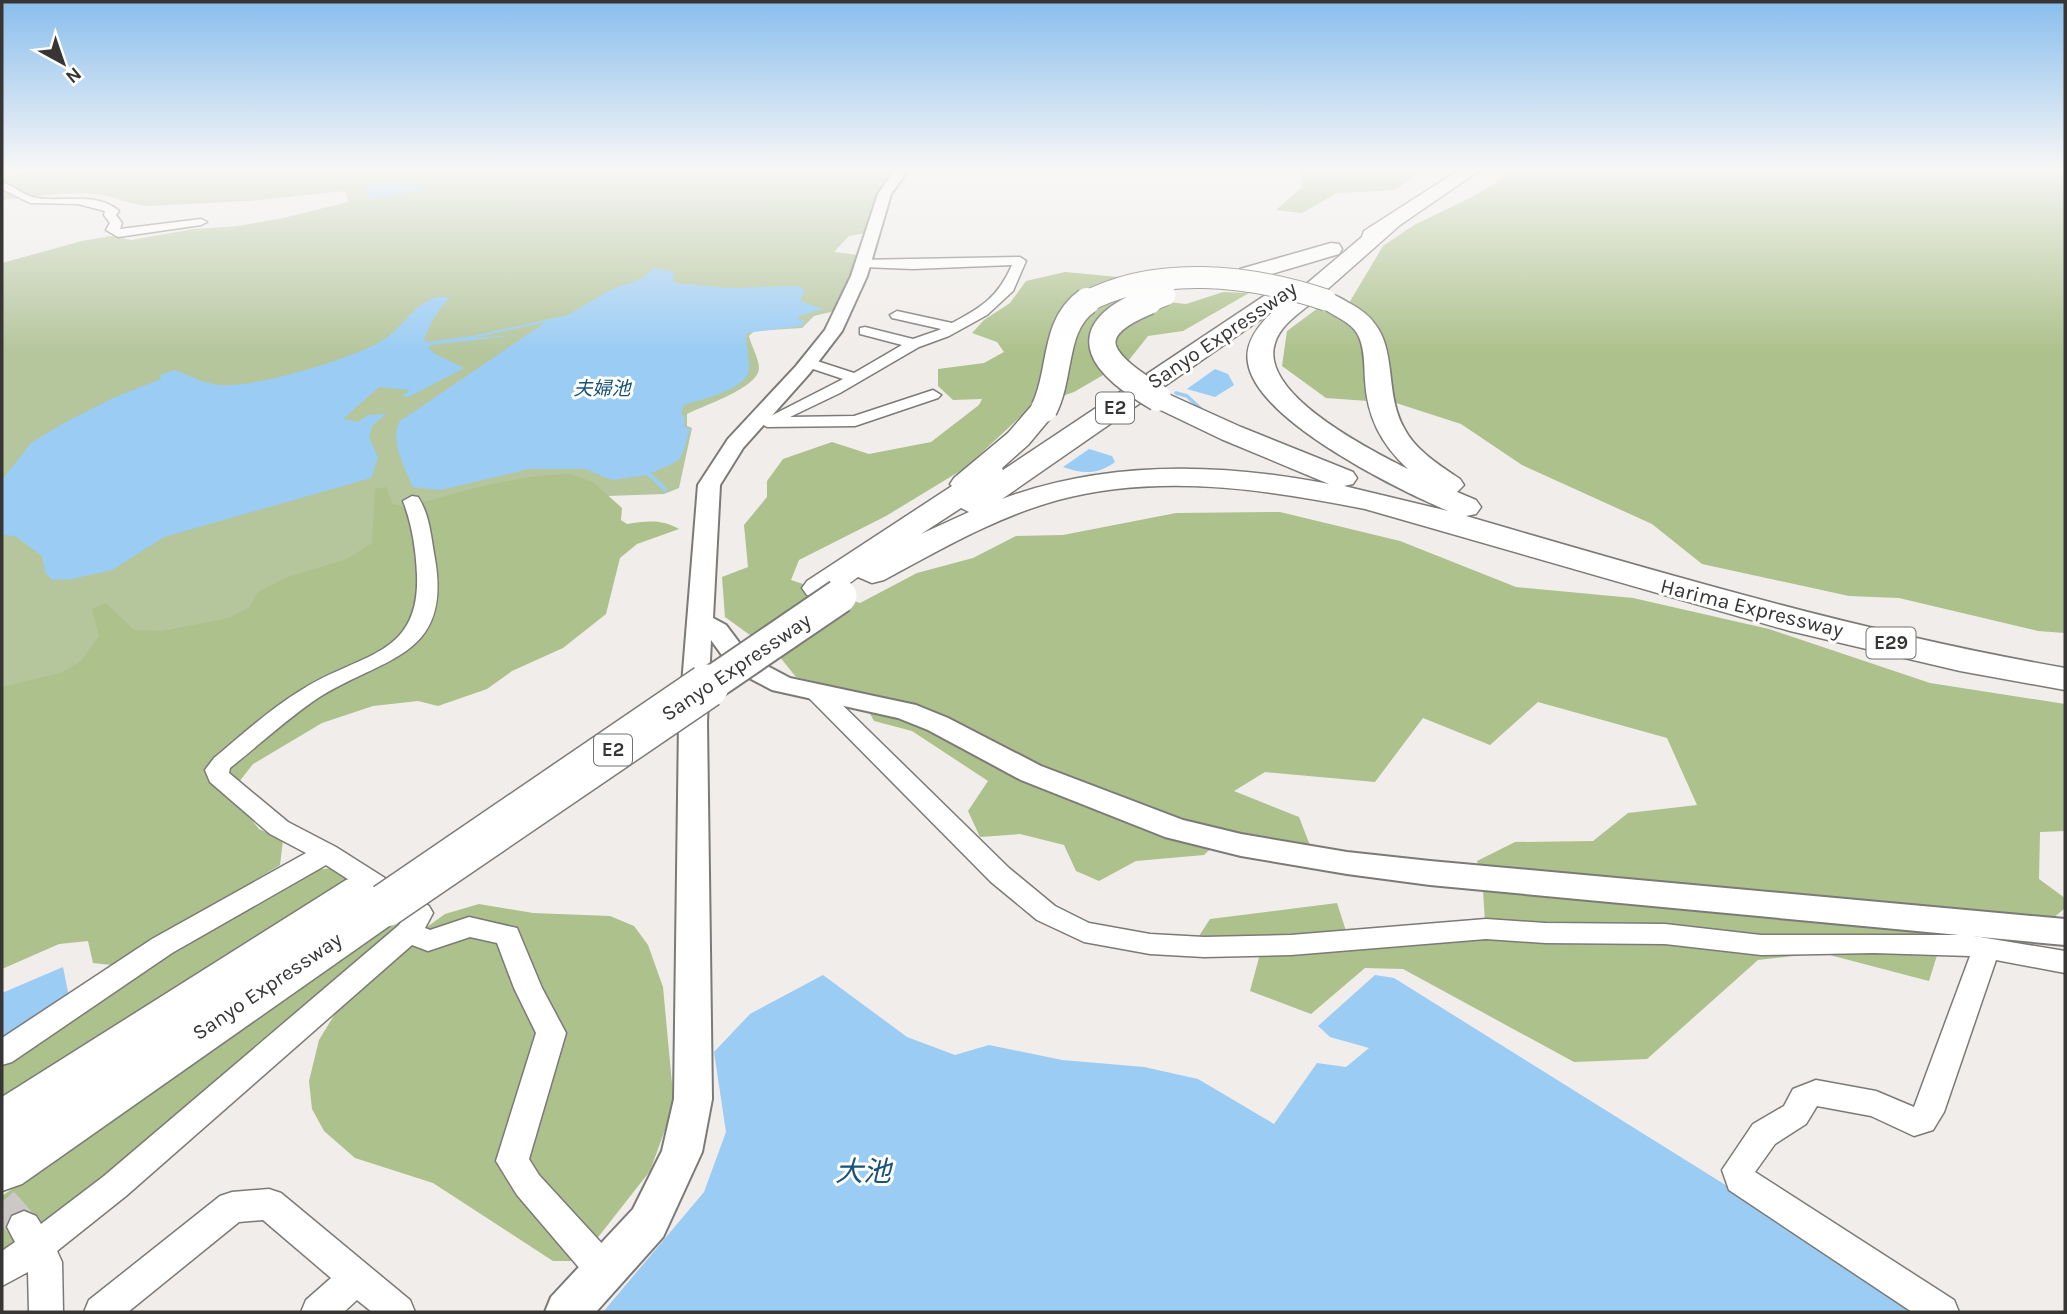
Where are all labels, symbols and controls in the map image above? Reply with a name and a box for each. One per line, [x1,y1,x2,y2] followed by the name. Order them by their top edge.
[28,28,98,98] north arrow
[61,62,86,88] text: N
[1143,276,1301,394] street label: Sanyo Expressway
[573,378,632,400] water label: 夫婦池
[1096,392,1134,424] road number: E2
[1658,574,1846,642] street label: Harima Expressway
[657,608,815,726] street label: Sanyo Expressway
[1867,628,1916,658] road number: E29
[594,734,632,765] road number: E2
[188,927,346,1045] street label: Sanyo Expressway
[835,1155,894,1188] water label: 大池

